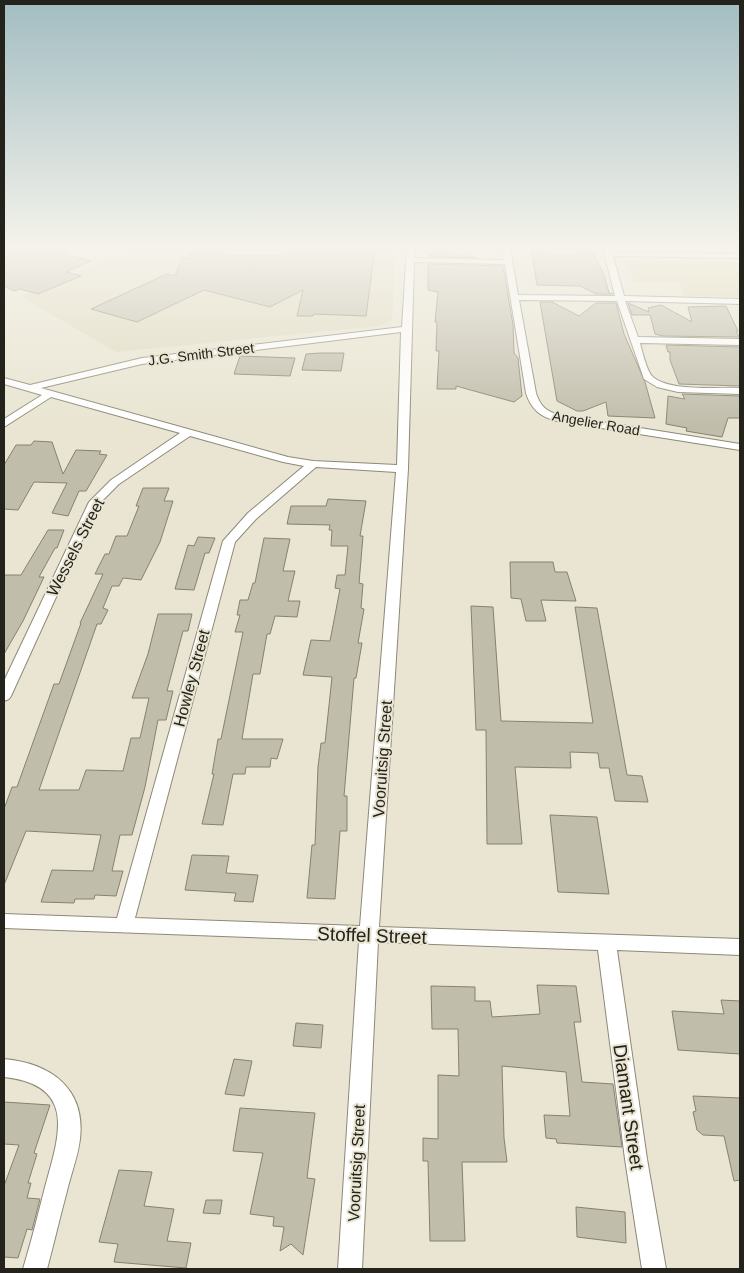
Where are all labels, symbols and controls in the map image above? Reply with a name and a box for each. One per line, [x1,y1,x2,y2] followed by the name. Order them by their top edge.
[147,340,255,368] street label: J.G. Smith Street
[551,407,641,439] street label: Angelier Road
[44,495,108,599] street label: Wessels Street
[170,627,213,728] street label: Howley Street
[370,699,395,818] street label: Vooruitsig Street
[317,923,428,948] street label: Stoffel Street
[609,1043,648,1172] street label: Diamant Street
[345,1103,368,1222] street label: Vooruitsig Street

